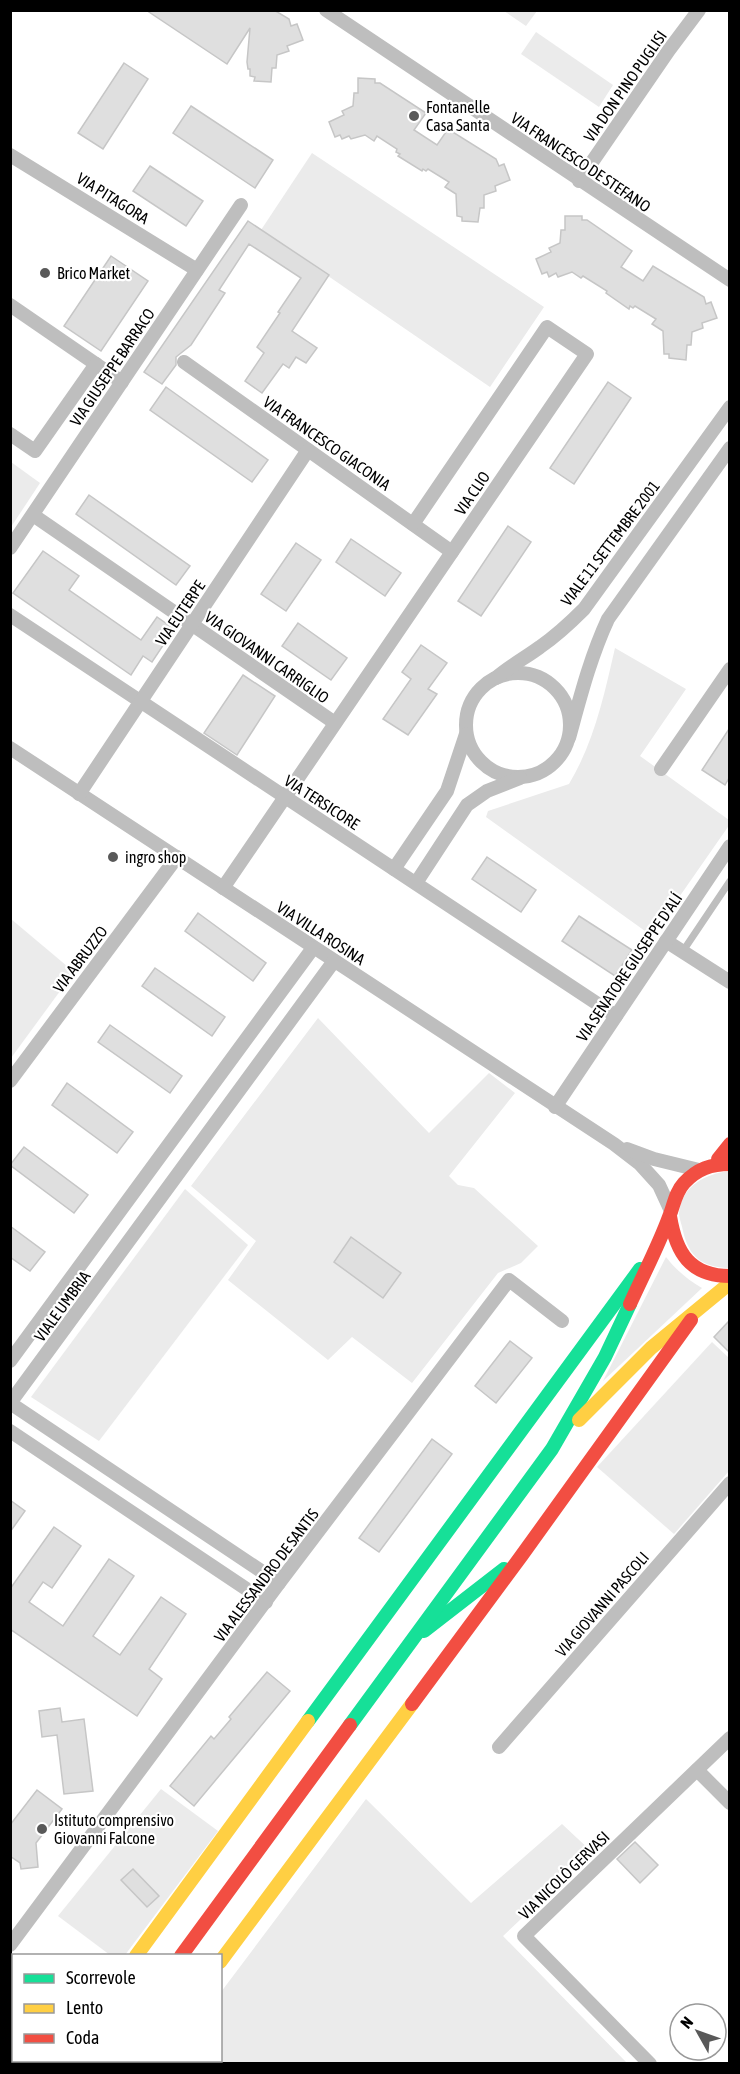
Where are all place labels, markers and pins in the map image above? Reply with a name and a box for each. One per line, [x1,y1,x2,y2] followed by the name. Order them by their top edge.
[426,98,490,134] place label: Fontanelle Casa Santa
[407,109,421,123] marker: Fontanelle Casa Santa
[57,264,130,282] place label: Brico Market
[38,266,52,280] marker: Brico Market
[125,848,186,867] place label: ingro shop
[106,850,120,864] marker: ingro shop
[54,1811,174,1847] place label: Istituto comprensivo Giovanni Falcone
[35,1822,49,1836] marker: Istituto comprensivo Giovanni Falcone

